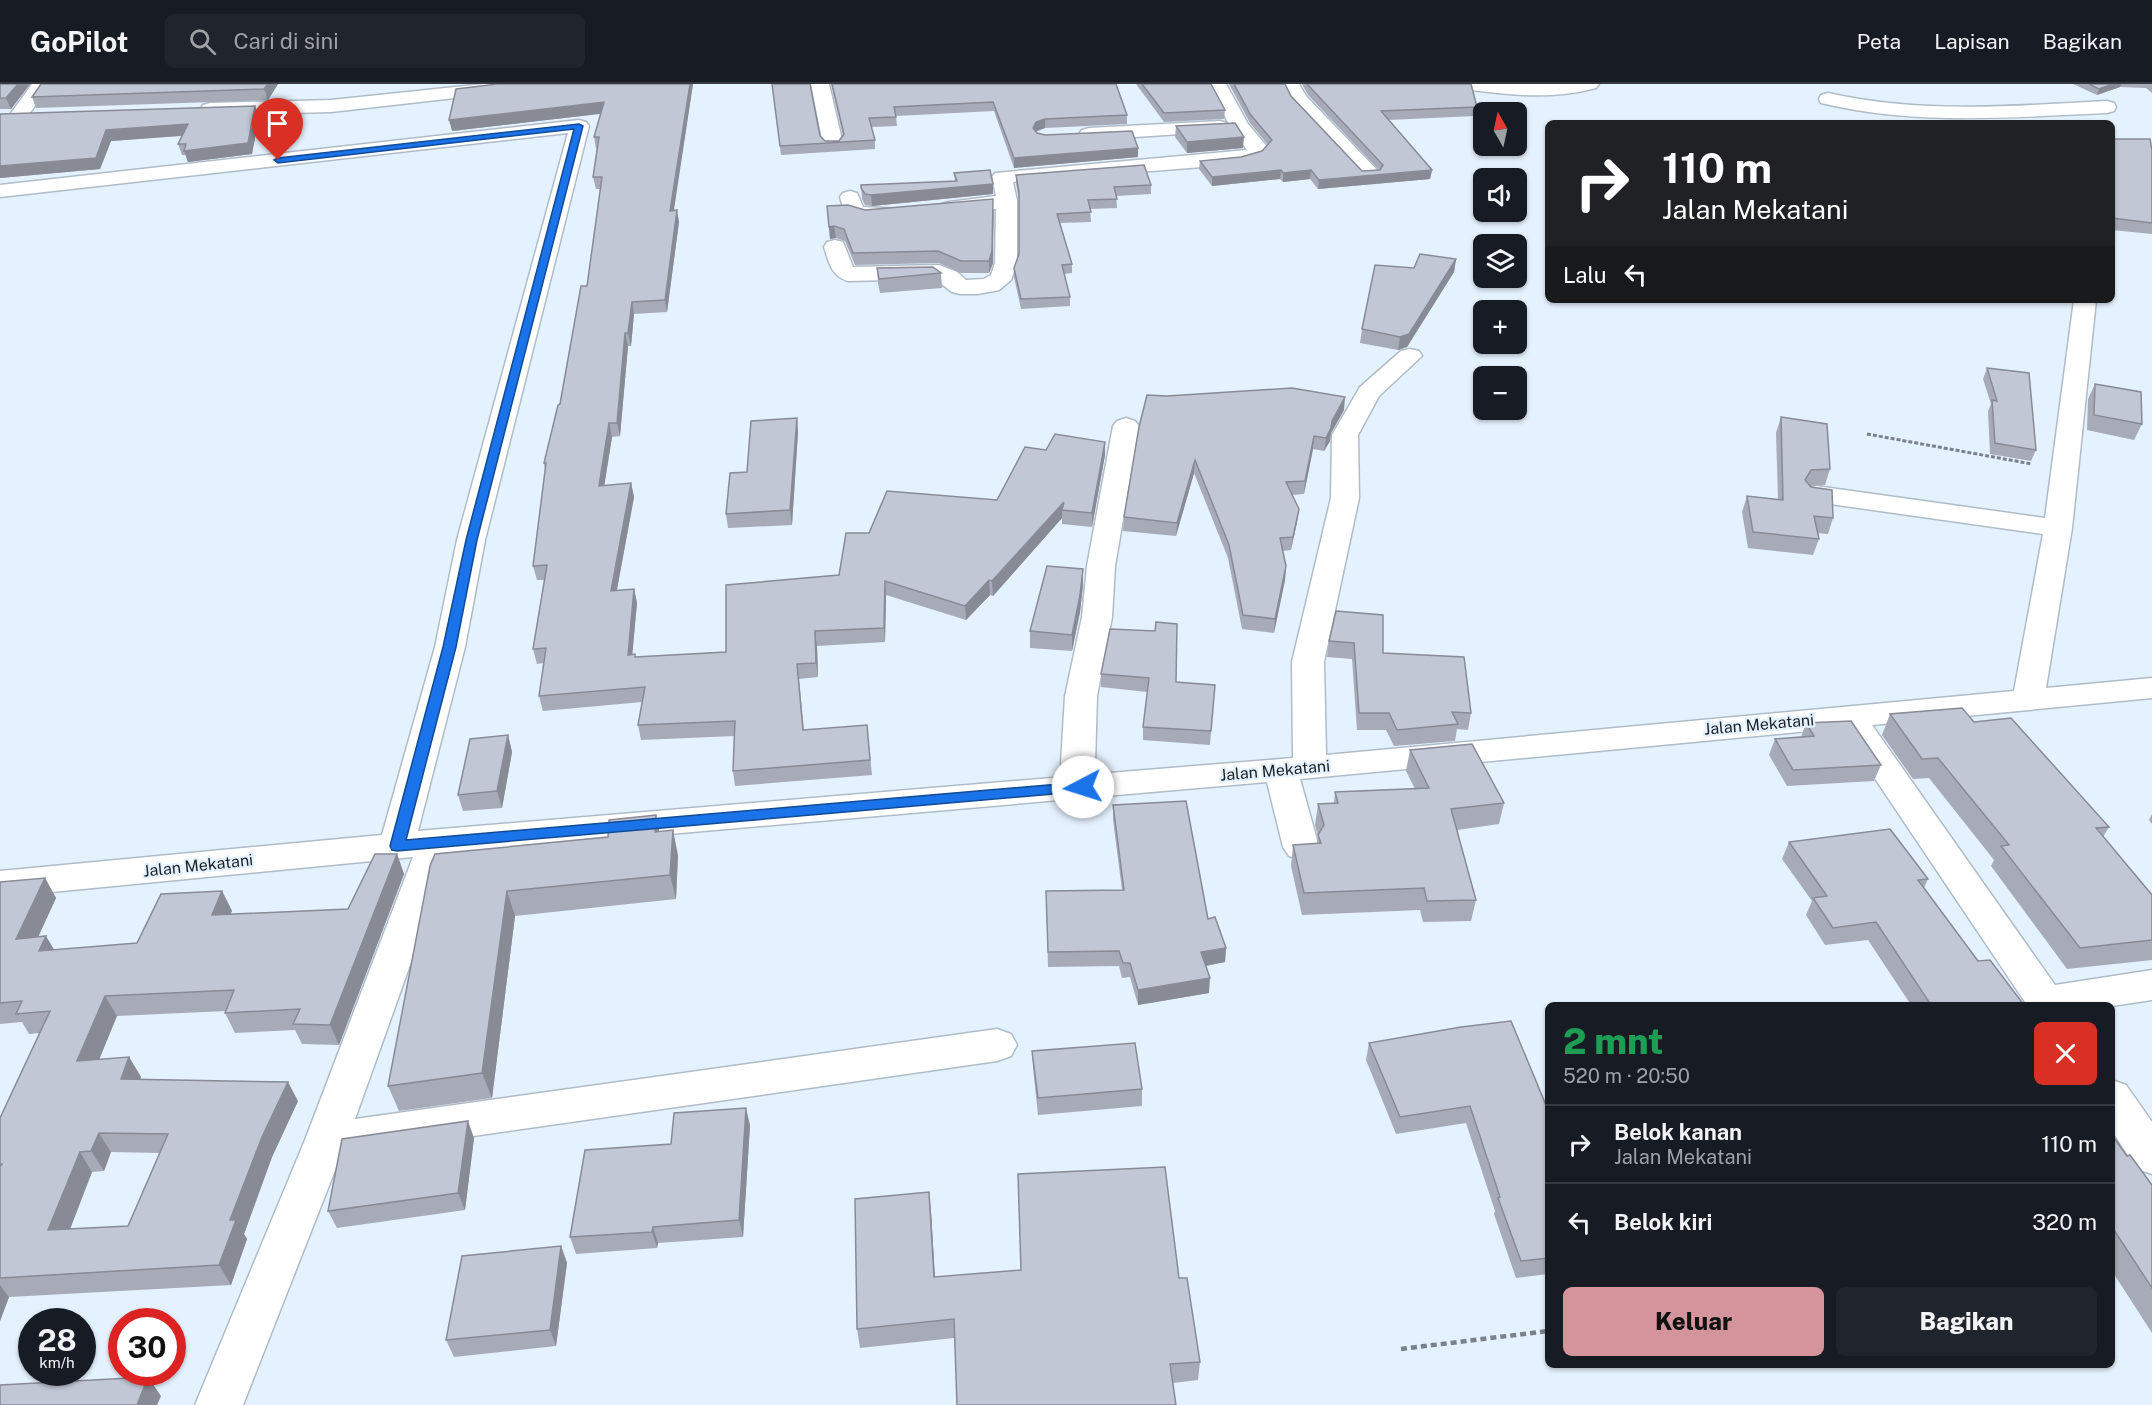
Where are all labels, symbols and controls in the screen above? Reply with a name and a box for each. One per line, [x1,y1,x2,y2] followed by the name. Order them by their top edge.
[165,14,585,68] search box
[30,25,129,58] text: GoPilot
[186,25,219,58] icon: search
[234,28,339,54] text: Cari di sini
[1857,29,1901,54] text: Peta
[1934,29,2010,54] text: Lapisan
[2043,29,2122,54] text: Bagikan
[252,98,303,160] pin
[1473,102,1527,156] north arrow
[1473,102,1527,420] map controls
[261,107,294,140] icon: arrive
[1662,143,1772,192] text: 110 m
[1563,144,1641,222] icon: right
[1473,168,1527,222] button: sound
[1662,193,1848,225] text: Jalan Mekatani
[1473,234,1527,288] button: layers
[1619,258,1652,291] icon: left
[1563,262,1607,288] text: Lalu
[1473,300,1527,354] button: +
[1473,366,1527,420] button: −
[1703,710,1815,739] street label: Jalan Mekatani
[1051,755,1115,819] position arrow
[1219,756,1331,785] street label: Jalan Mekatani
[142,850,254,881] street label: Jalan Mekatani
[1563,1020,1664,1062] text: 2 mnt
[2034,1022,2097,1085] button: close
[1563,1064,1690,1088] text: 520 m · 20:50
[1614,1119,1742,1145] text: Belok kanan
[1563,1128,1596,1161] icon: right
[2041,1131,2097,1157] text: 110 m
[1614,1145,1752,1169] text: Jalan Mekatani
[1563,1206,1596,1239] icon: left
[1614,1209,1712,1235] text: Belok kiri
[2032,1209,2097,1235] text: 320 m
[1563,1287,1824,1356] button: Keluar
[1836,1287,2097,1356] button: Bagikan
[108,1308,186,1386] speed limit sign: 30
[37,1322,77,1358] text: 28
[39,1354,75,1371] text: km/h

